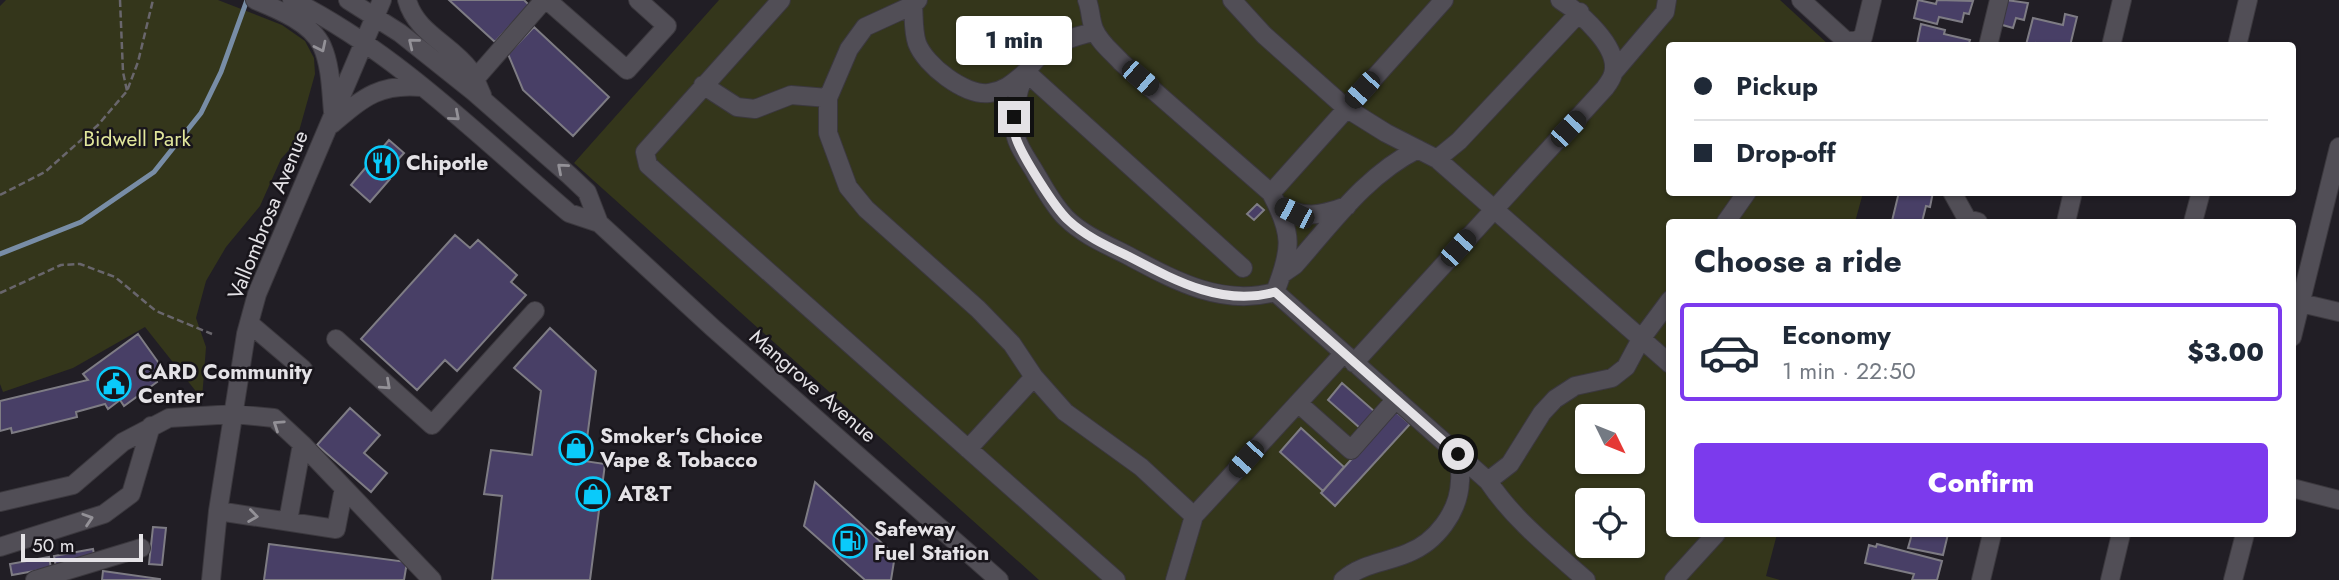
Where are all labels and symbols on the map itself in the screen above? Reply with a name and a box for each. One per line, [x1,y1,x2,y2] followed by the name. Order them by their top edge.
[956,16,1072,64] callout: 1 min
[408,39,421,52] one-way arrow
[312,40,326,52] one-way arrow
[1118,56,1163,100] car
[1341,67,1384,113] car
[998,101,1030,133] route end
[1546,106,1591,152] car
[447,108,460,120] one-way arrow
[83,124,191,154] park label: Bidwell Park
[220,126,316,304] street label: Vallombrosa Avenue
[363,144,401,182] restaurant icon: Chipotle
[406,148,488,178] place label: Chipotle
[557,164,570,176] one-way arrow
[1271,194,1318,232] car
[1437,225,1480,271] car
[743,322,883,450] street label: Mangrove Avenue
[138,357,313,411] place label: CARD Community Center
[95,365,133,403] public building icon: CARD Community Center
[378,377,391,389] one-way arrow
[1575,404,1645,474] north arrow
[273,420,286,433] one-way arrow
[599,421,763,475] place label: Smoker's Choice Vape & Tobacco
[557,429,595,467] shop icon: Smoker's Choice Vape & Tobacco
[1225,436,1268,482] car
[1442,438,1474,470] route start
[574,475,612,513] shop icon: AT&T
[617,479,672,509] place label: AT&T
[247,508,259,523] one-way arrow
[82,513,94,527] one-way arrow
[874,514,989,568] place label: Safeway Fuel Station
[831,522,869,560] fuel station icon: Safeway Fuel Station
[21,531,144,563] scale bar

